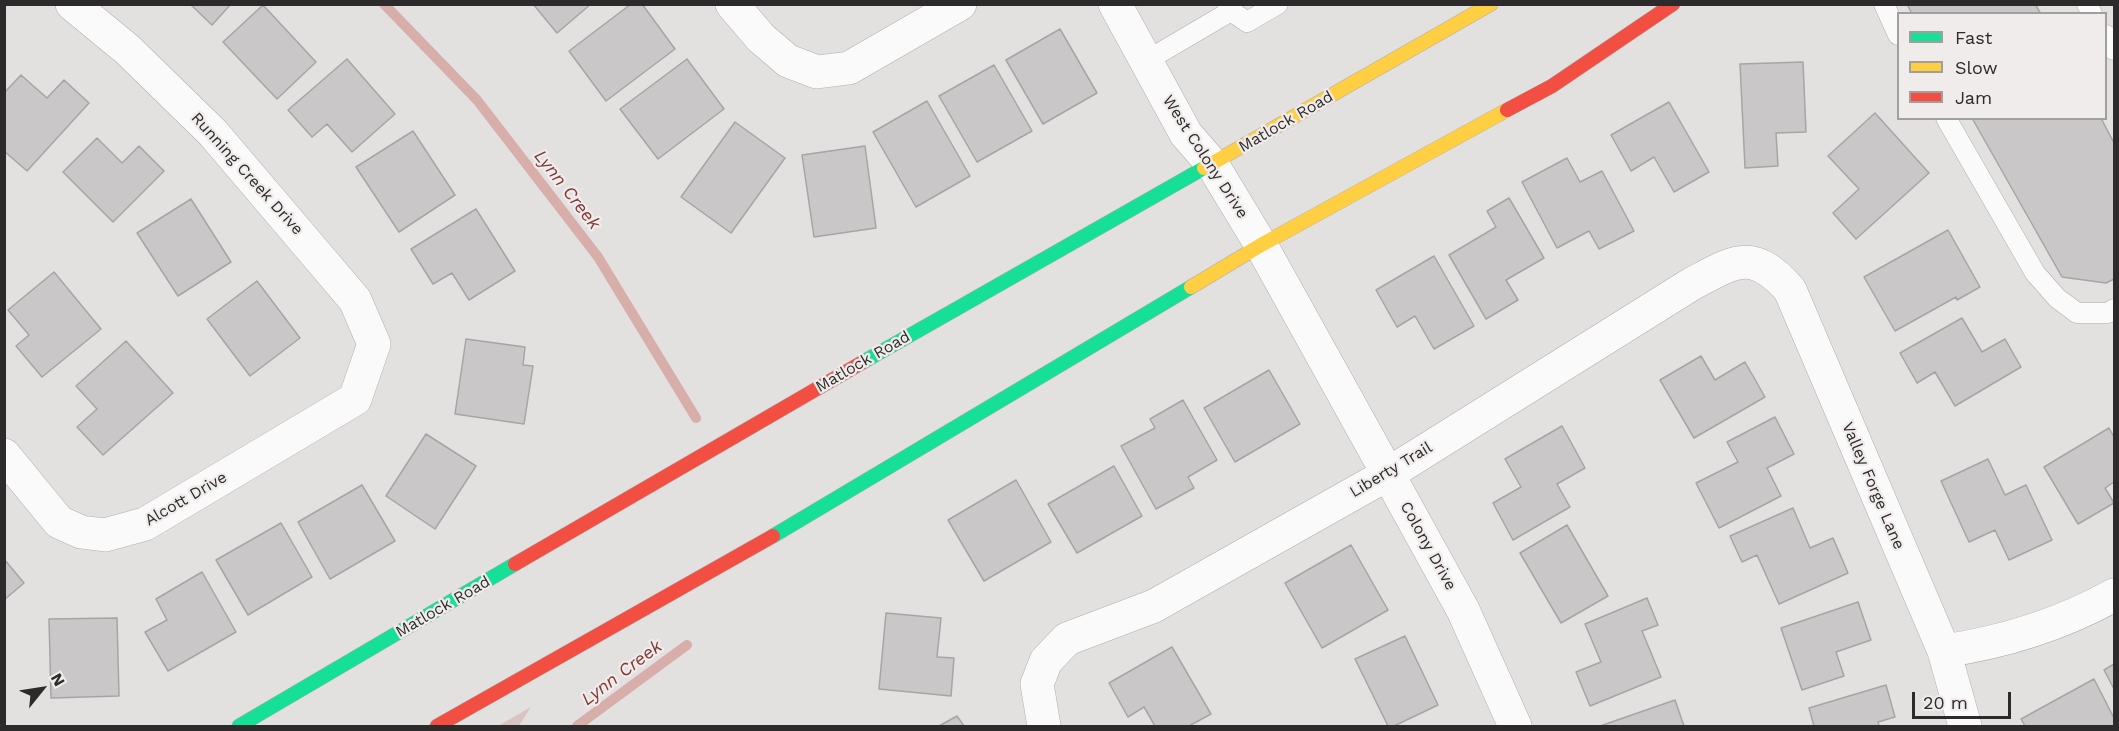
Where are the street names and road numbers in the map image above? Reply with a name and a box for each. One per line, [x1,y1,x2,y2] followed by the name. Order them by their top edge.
[1235,87,1337,157] street label: Matlock Road
[1158,92,1252,222] street label: West Colony Drive
[187,109,307,239] street label: Running Creek Drive
[812,327,914,397] street label: Matlock Road
[1838,419,1908,553] street label: Valley Forge Lane
[1346,438,1436,502] street label: Liberty Trail
[142,468,230,530] street label: Alcott Drive
[1396,498,1460,594] street label: Colony Drive
[392,572,494,642] street label: Matlock Road

